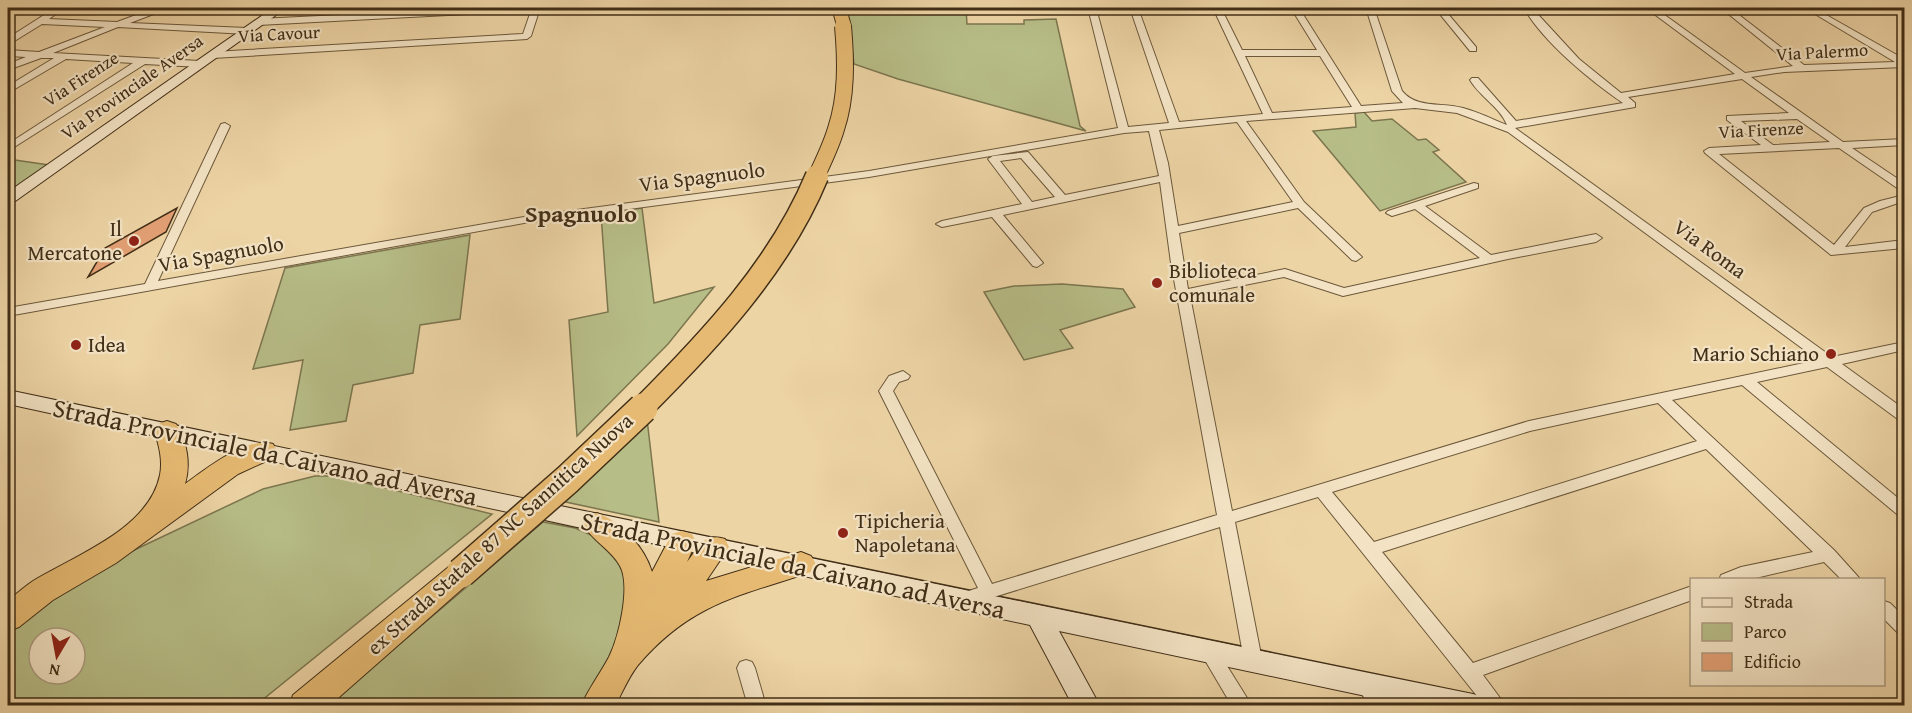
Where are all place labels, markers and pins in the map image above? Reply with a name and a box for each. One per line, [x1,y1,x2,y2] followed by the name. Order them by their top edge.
[28,213,122,268] place label: Il Mercatone
[127,234,141,248] marker: Il Mercatone
[1169,255,1257,310] place label: Biblioteca comunale
[1150,276,1164,290] marker: Biblioteca comunale
[88,329,126,360] place label: Idea
[69,338,83,352] marker: Idea
[1693,338,1819,369] place label: Mario Schiano
[1824,347,1838,361] marker: Mario Schiano
[855,505,956,560] place label: Tipicheria Napoletana
[836,526,850,540] marker: Tipicheria Napoletana

